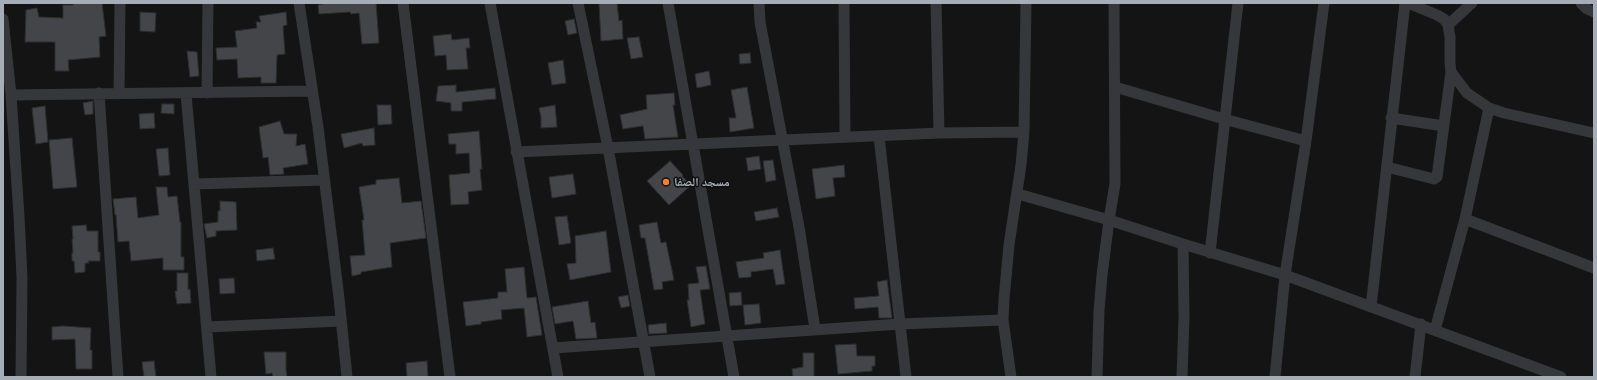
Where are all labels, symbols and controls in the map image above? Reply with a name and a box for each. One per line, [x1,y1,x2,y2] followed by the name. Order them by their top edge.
[674,175,730,189] place label: مسجد الصفا
[661,177,671,187] marker: مسجد الصفا

